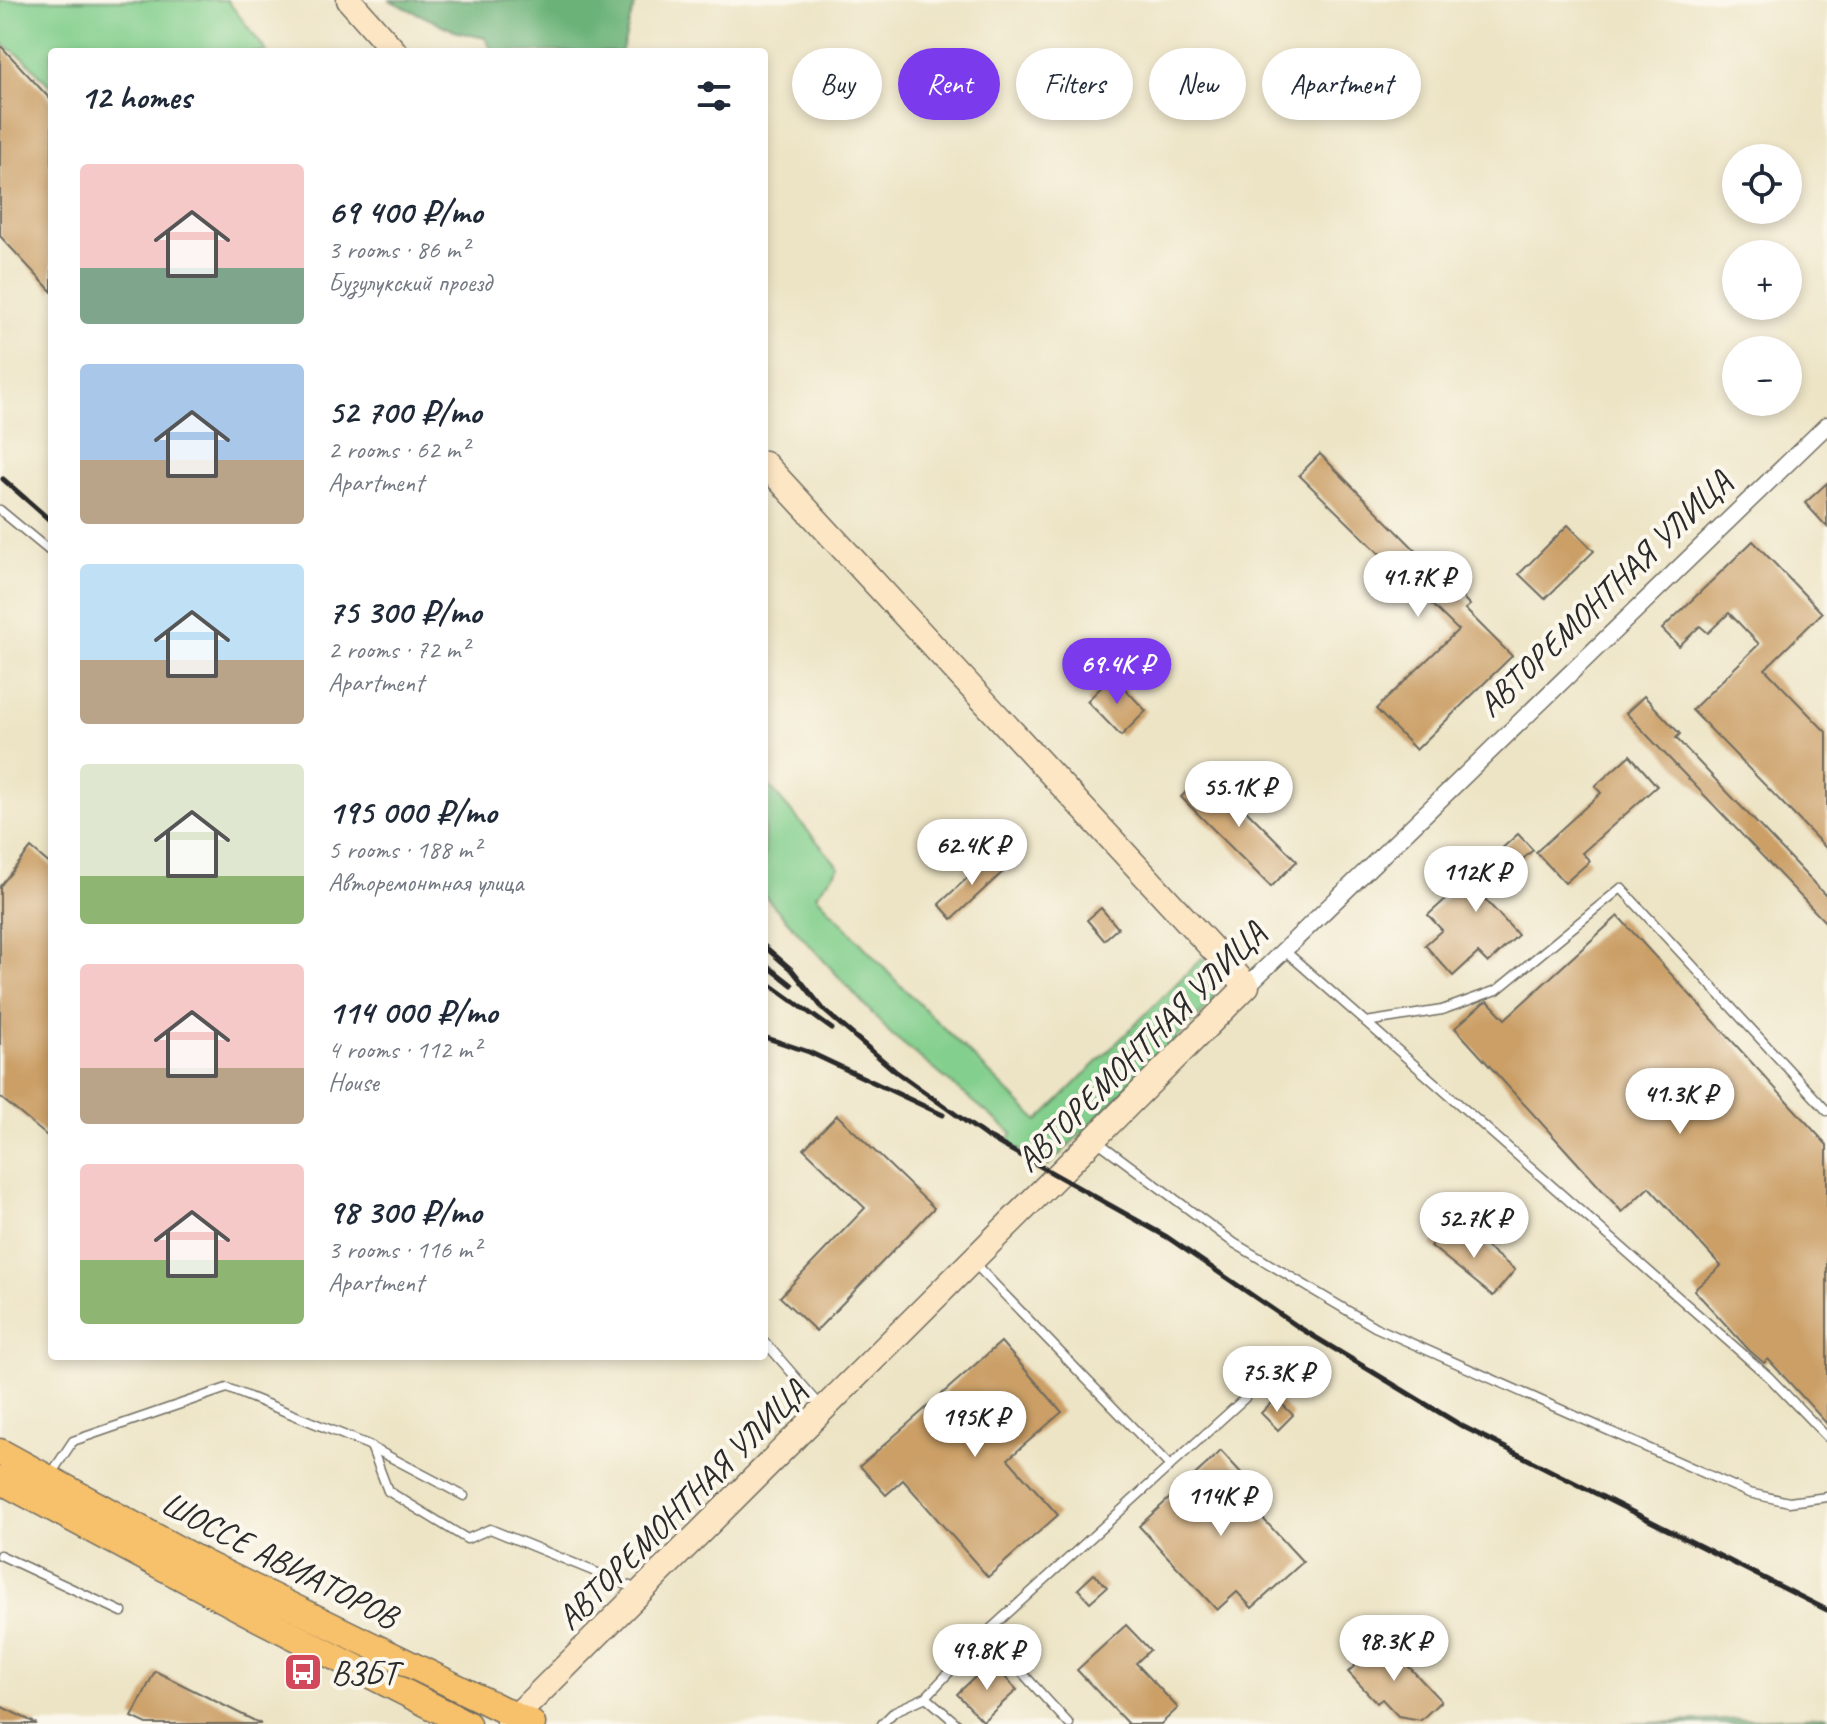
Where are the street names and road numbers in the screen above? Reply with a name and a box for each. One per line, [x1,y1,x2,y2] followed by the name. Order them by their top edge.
[1468,460,1741,726] street label: АВТОРЕМОНТНАЯ УЛИЦА
[1006,911,1275,1181] street label: АВТОРЕМОНТНАЯ УЛИЦА
[547,1369,816,1639] street label: АВТОРЕМОНТНАЯ УЛИЦА
[154,1481,408,1639] street label: ШОССЕ АВИАТОРОВ

